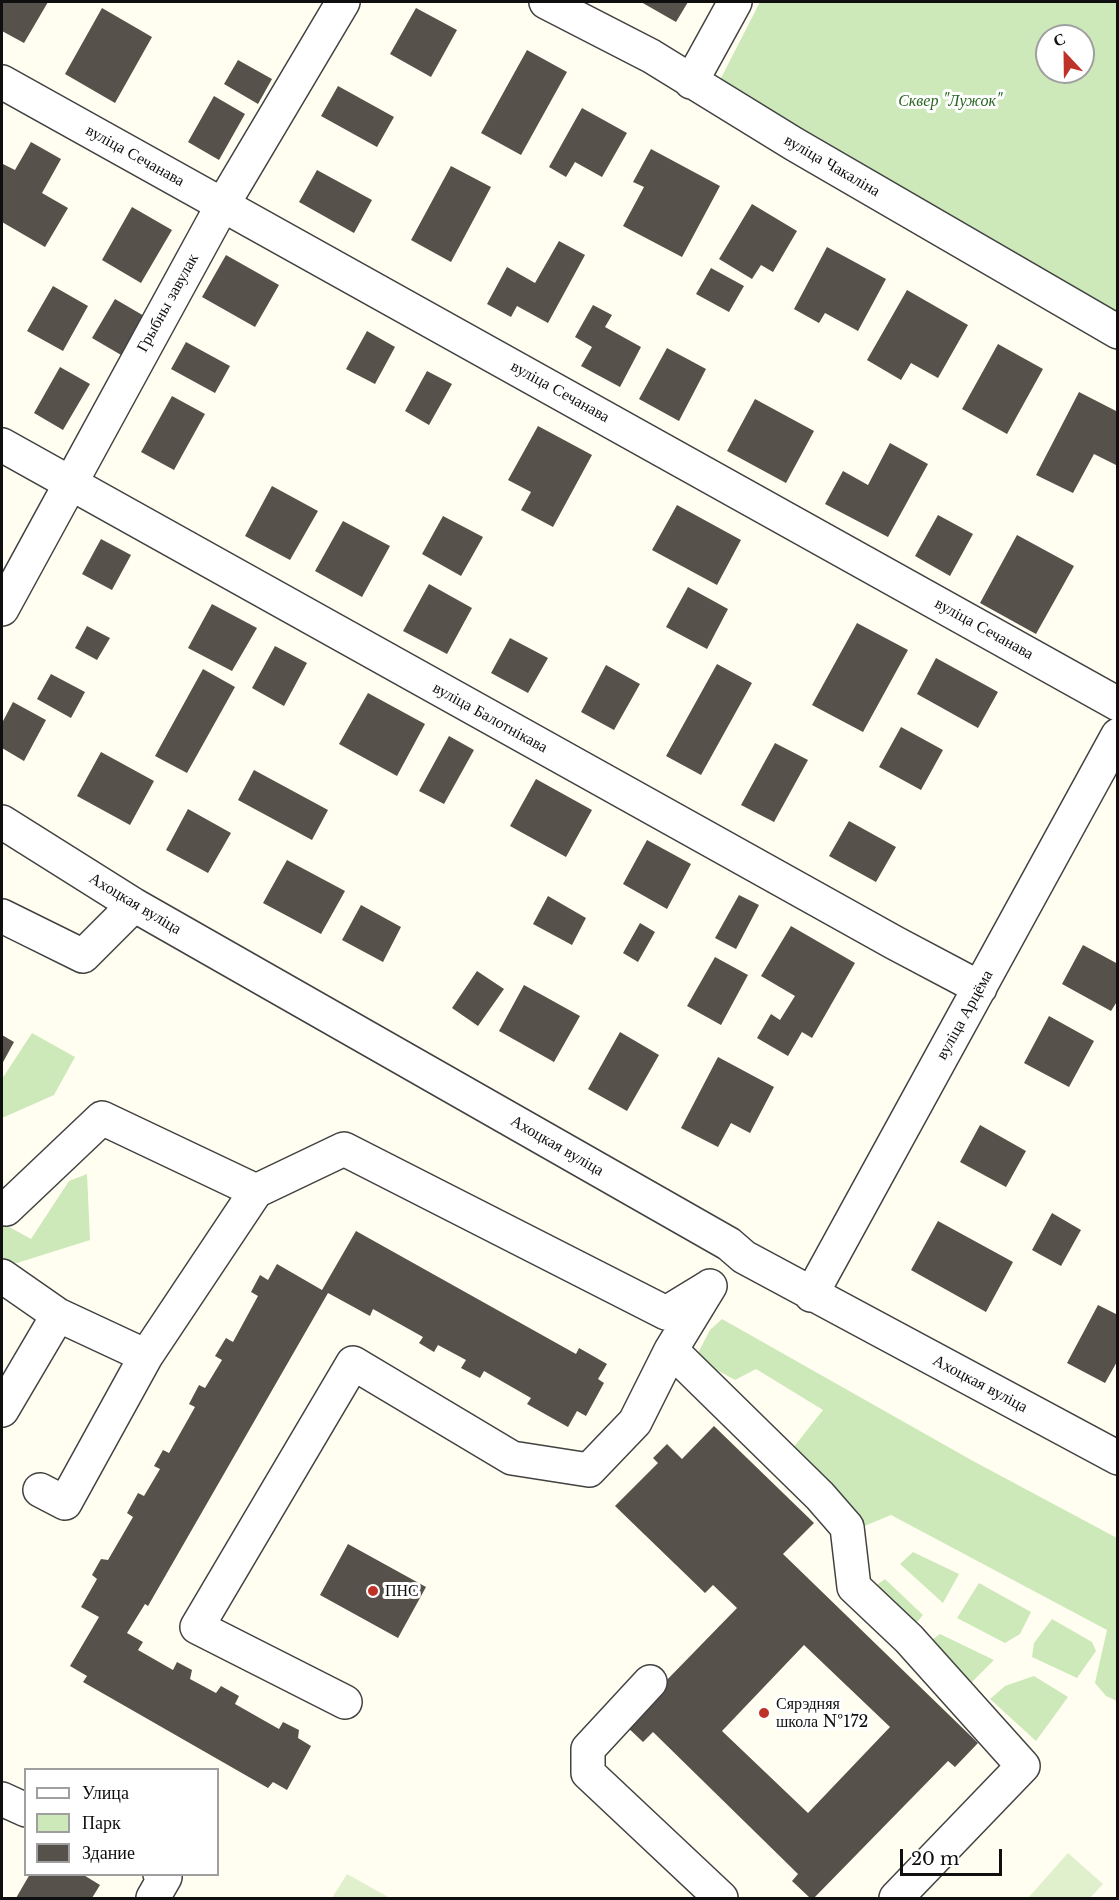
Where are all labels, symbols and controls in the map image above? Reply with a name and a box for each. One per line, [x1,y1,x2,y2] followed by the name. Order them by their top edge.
[1035,24,1095,84] north arrow
[1050,28,1068,51] text: С
[898,91,1002,111] park label: Сквер "Лужок"
[82,121,188,191] street label: вуліца Сечанава
[781,131,883,201] street label: вуліца Чакаліна
[133,250,203,356] street label: Грыбны завулак
[507,357,613,427] street label: вуліца Сечанава
[931,594,1037,664] street label: вуліца Сечанава
[429,679,551,757] street label: вуліца Балотнікава
[85,869,185,939] street label: Ахоцкая вуліца
[933,967,997,1063] street label: вуліца Арцёма
[507,1112,607,1180] street label: Ахоцкая вуліца
[929,1351,1031,1417] street label: Ахоцкая вуліца
[385,1581,419,1601] place label: ПНС
[366,1584,380,1598] marker: ПНС
[776,1694,868,1732] place label: Сярэдняя школа №172
[757,1706,771,1720] marker: Сярэдняя школа №172
[24,1768,219,1876] legend
[82,1782,129,1804] text: Улица
[82,1812,121,1834] text: Парк
[903,1837,1005,1875] scale bar
[82,1842,135,1864] text: Здание
[911,1848,959,1870] text: 20 m

